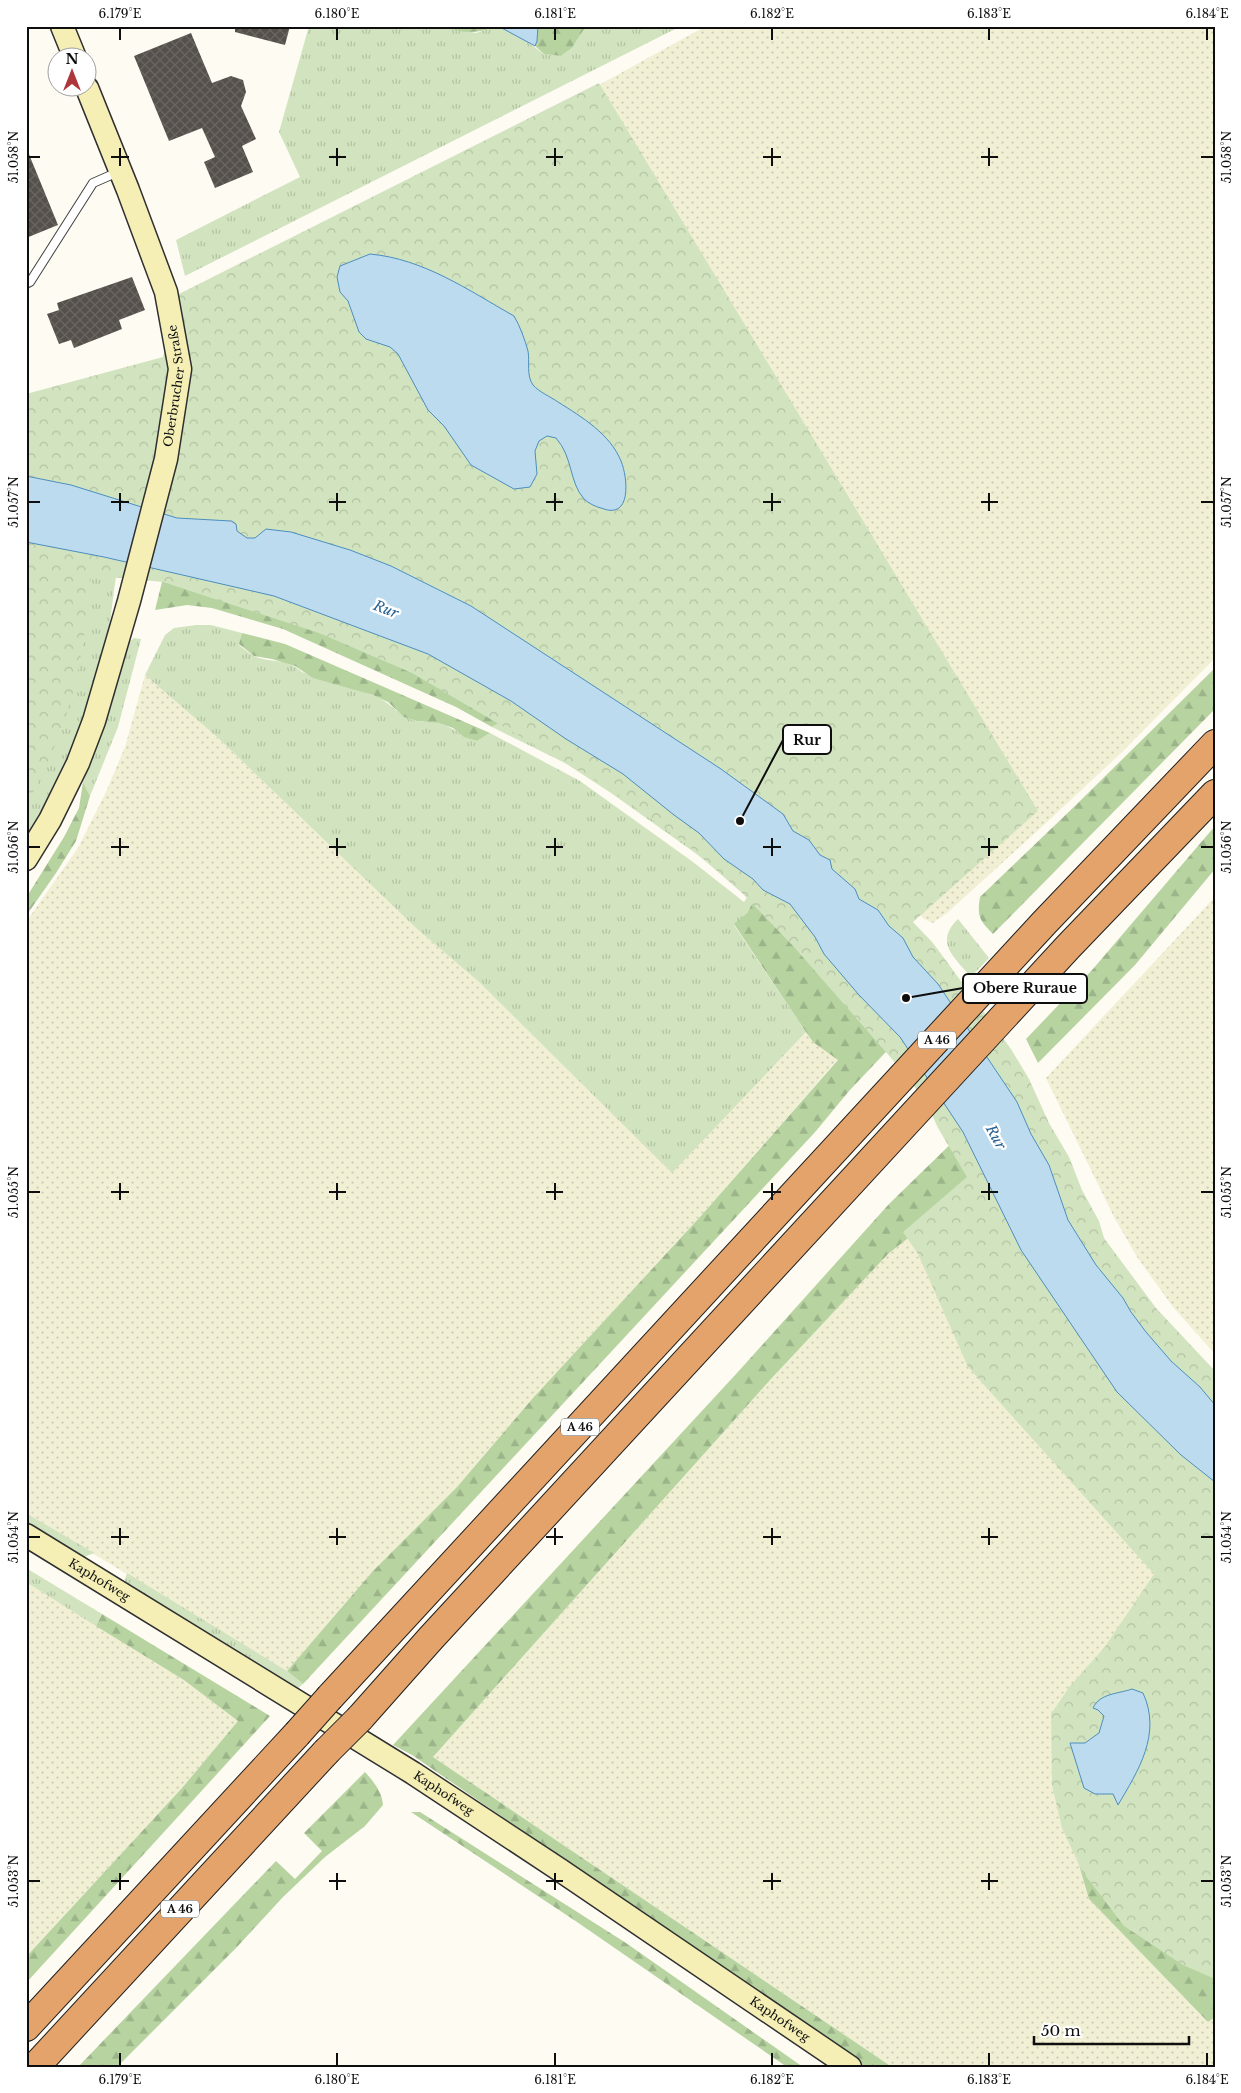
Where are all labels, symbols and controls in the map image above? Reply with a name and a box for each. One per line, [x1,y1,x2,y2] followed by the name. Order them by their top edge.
[99,6,142,21] text: 6.179°E
[315,6,360,21] text: 6.180°E
[534,6,576,21] text: 6.181°E
[750,6,794,21] text: 6.182°E
[967,6,1011,21] text: 6.183°E
[1185,6,1229,21] text: 6.184°E
[48,48,98,98] north arrow
[65,50,79,68] text: N
[6,130,21,183] text: 51.058°N
[1219,130,1234,183] text: 51.058°N
[160,324,187,448] street label: Oberbrucher Straße
[6,476,21,528] text: 51.057°N
[1219,476,1234,528] text: 51.057°N
[370,596,402,622] water label: Rur
[783,725,831,754] callout: Rur
[793,731,821,749] text: Rur
[6,820,21,874] text: 51.056°N
[1219,820,1234,874] text: 51.056°N
[963,974,1087,1003] callout: Obere Ruraue
[973,979,1077,997] text: Obere Ruraue
[918,1032,956,1048] road number: A 46
[982,1121,1010,1153] water label: Rur
[6,1166,21,1218] text: 51.055°N
[1219,1166,1234,1218] text: 51.055°N
[561,1418,599,1435] road number: A 46
[6,1511,21,1563] text: 51.054°N
[1219,1511,1234,1563] text: 51.054°N
[66,1555,134,1605] street label: Kaphofweg
[411,1767,478,1819] street label: Kaphofweg
[6,1854,21,1907] text: 51.053°N
[1219,1854,1234,1907] text: 51.053°N
[161,1900,199,1918] road number: A 46
[747,1993,814,2045] street label: Kaphofweg
[1034,2013,1188,2045] scale bar
[1041,2021,1081,2040] text: 50 m
[99,2072,142,2087] text: 6.179°E
[315,2072,360,2087] text: 6.180°E
[534,2072,576,2087] text: 6.181°E
[750,2072,794,2087] text: 6.182°E
[967,2072,1011,2087] text: 6.183°E
[1185,2072,1229,2087] text: 6.184°E

